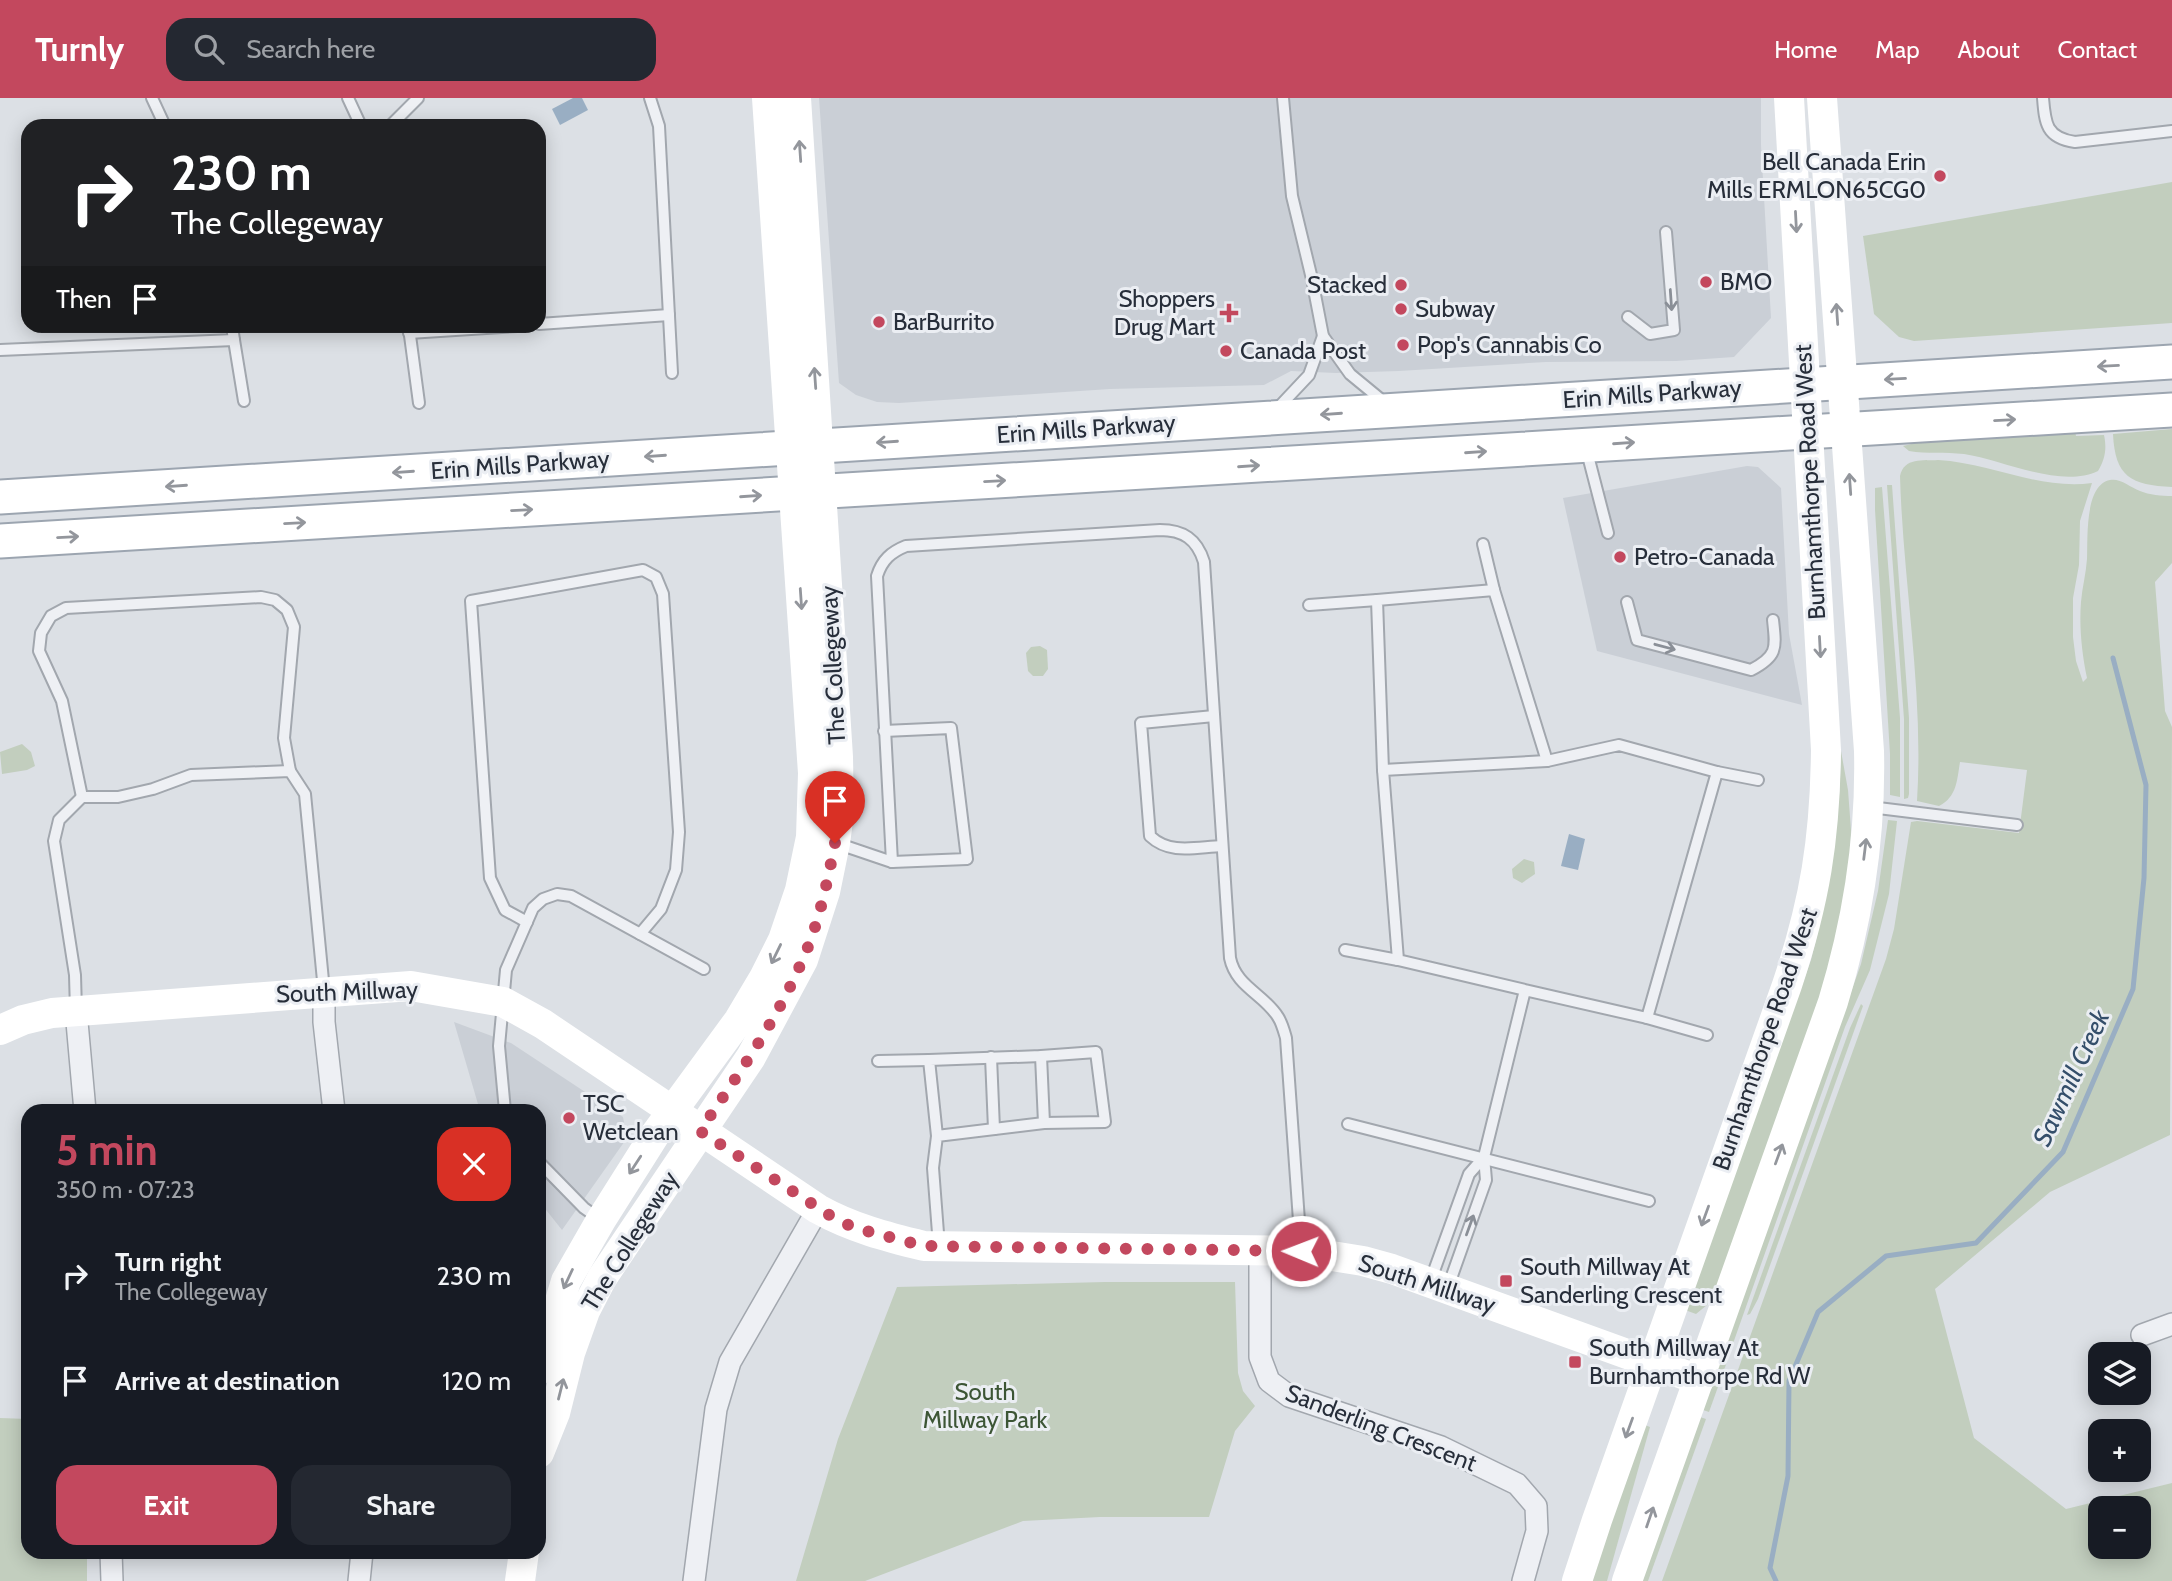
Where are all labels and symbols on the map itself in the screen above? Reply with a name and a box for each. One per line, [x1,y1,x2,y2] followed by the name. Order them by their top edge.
[793,140,806,162] one-way arrow
[1707,147,1926,204] place label: Bell Canada Erin Mills ERMLON65CG0
[1932,168,1948,184] marker: Bell Canada Erin Mills ERMLON65CG0
[1789,211,1802,234] one-way arrow
[1720,267,1772,296] place label: BMO
[1307,270,1387,299] place label: Stacked
[1698,274,1714,290] marker: BMO
[1393,277,1409,293] marker: Stacked
[1114,284,1215,341] place label: Shoppers Drug Mart
[1665,288,1678,311] one-way arrow
[1415,294,1495,323] place label: Subway
[1393,301,1409,317] marker: Subway
[1830,304,1843,326] one-way arrow
[1221,305,1237,321] marker: Shoppers Drug Mart
[893,307,994,336] place label: BarBurrito
[871,314,887,330] marker: BarBurrito
[1417,330,1602,359] place label: Pop's Cannabis Co
[1240,336,1366,365] place label: Canada Post
[1395,337,1411,353] marker: Pop's Cannabis Co
[1218,343,1234,359] marker: Canada Post
[1788,344,1831,620] street label: Burnhamthorpe Road West
[2098,360,2120,373] one-way arrow
[809,366,822,389] one-way arrow
[1562,373,1742,414] street label: Erin Mills Parkway
[1884,373,1907,386] one-way arrow
[996,408,1176,449] street label: Erin Mills Parkway
[1321,408,1343,421] one-way arrow
[1994,413,2017,426] one-way arrow
[876,436,899,449] one-way arrow
[1613,436,1635,449] one-way arrow
[430,444,610,485] street label: Erin Mills Parkway
[1464,445,1487,458] one-way arrow
[644,450,667,463] one-way arrow
[1237,459,1260,472] one-way arrow
[393,466,415,479] one-way arrow
[1843,473,1856,496] one-way arrow
[983,474,1005,487] one-way arrow
[165,480,188,493] one-way arrow
[739,489,762,502] one-way arrow
[511,503,534,516] one-way arrow
[283,517,306,530] one-way arrow
[56,531,79,544] one-way arrow
[1634,542,1775,571] place label: Petro-Canada
[1612,549,1628,565] marker: Petro-Canada
[814,585,851,745] street label: The Collegeway
[795,587,808,610] one-way arrow
[1813,635,1826,658] one-way arrow
[1654,642,1676,655] one-way arrow
[805,771,865,843] pin
[1858,838,1871,861] one-way arrow
[1706,904,1823,1174] street label: Burnhamthorpe Road West
[769,943,783,964] one-way arrow
[275,975,419,1008] street label: South Millway
[2026,1004,2117,1151] water label: Sawmill Creek
[583,1089,679,1146] place label: TSC Wetclean
[561,1110,577,1126] marker: TSC Wetclean
[1774,1143,1786,1165] one-way arrow
[628,1155,642,1175] one-way arrow
[575,1166,684,1316] street label: The Collegeway
[1698,1204,1710,1226] one-way arrow
[1264,1214,1338,1288] position arrow
[1465,1215,1477,1237] one-way arrow
[1355,1248,1499,1319] street label: South Millway
[1520,1252,1722,1309] place label: South Millway At Sanderling Crescent
[561,1268,574,1289] one-way arrow
[1498,1273,1514,1289] marker: South Millway At Sanderling Crescent
[1589,1333,1811,1390] place label: South Millway At Burnhamthorpe Rd W
[1567,1354,1583,1370] marker: South Millway At Burnhamthorpe Rd W
[923,1377,1048,1434] park label: South Millway Park
[555,1378,568,1400] one-way arrow
[1282,1378,1481,1477] street label: Sanderling Crescent
[1622,1416,1635,1438] one-way arrow
[1645,1506,1657,1528] one-way arrow

